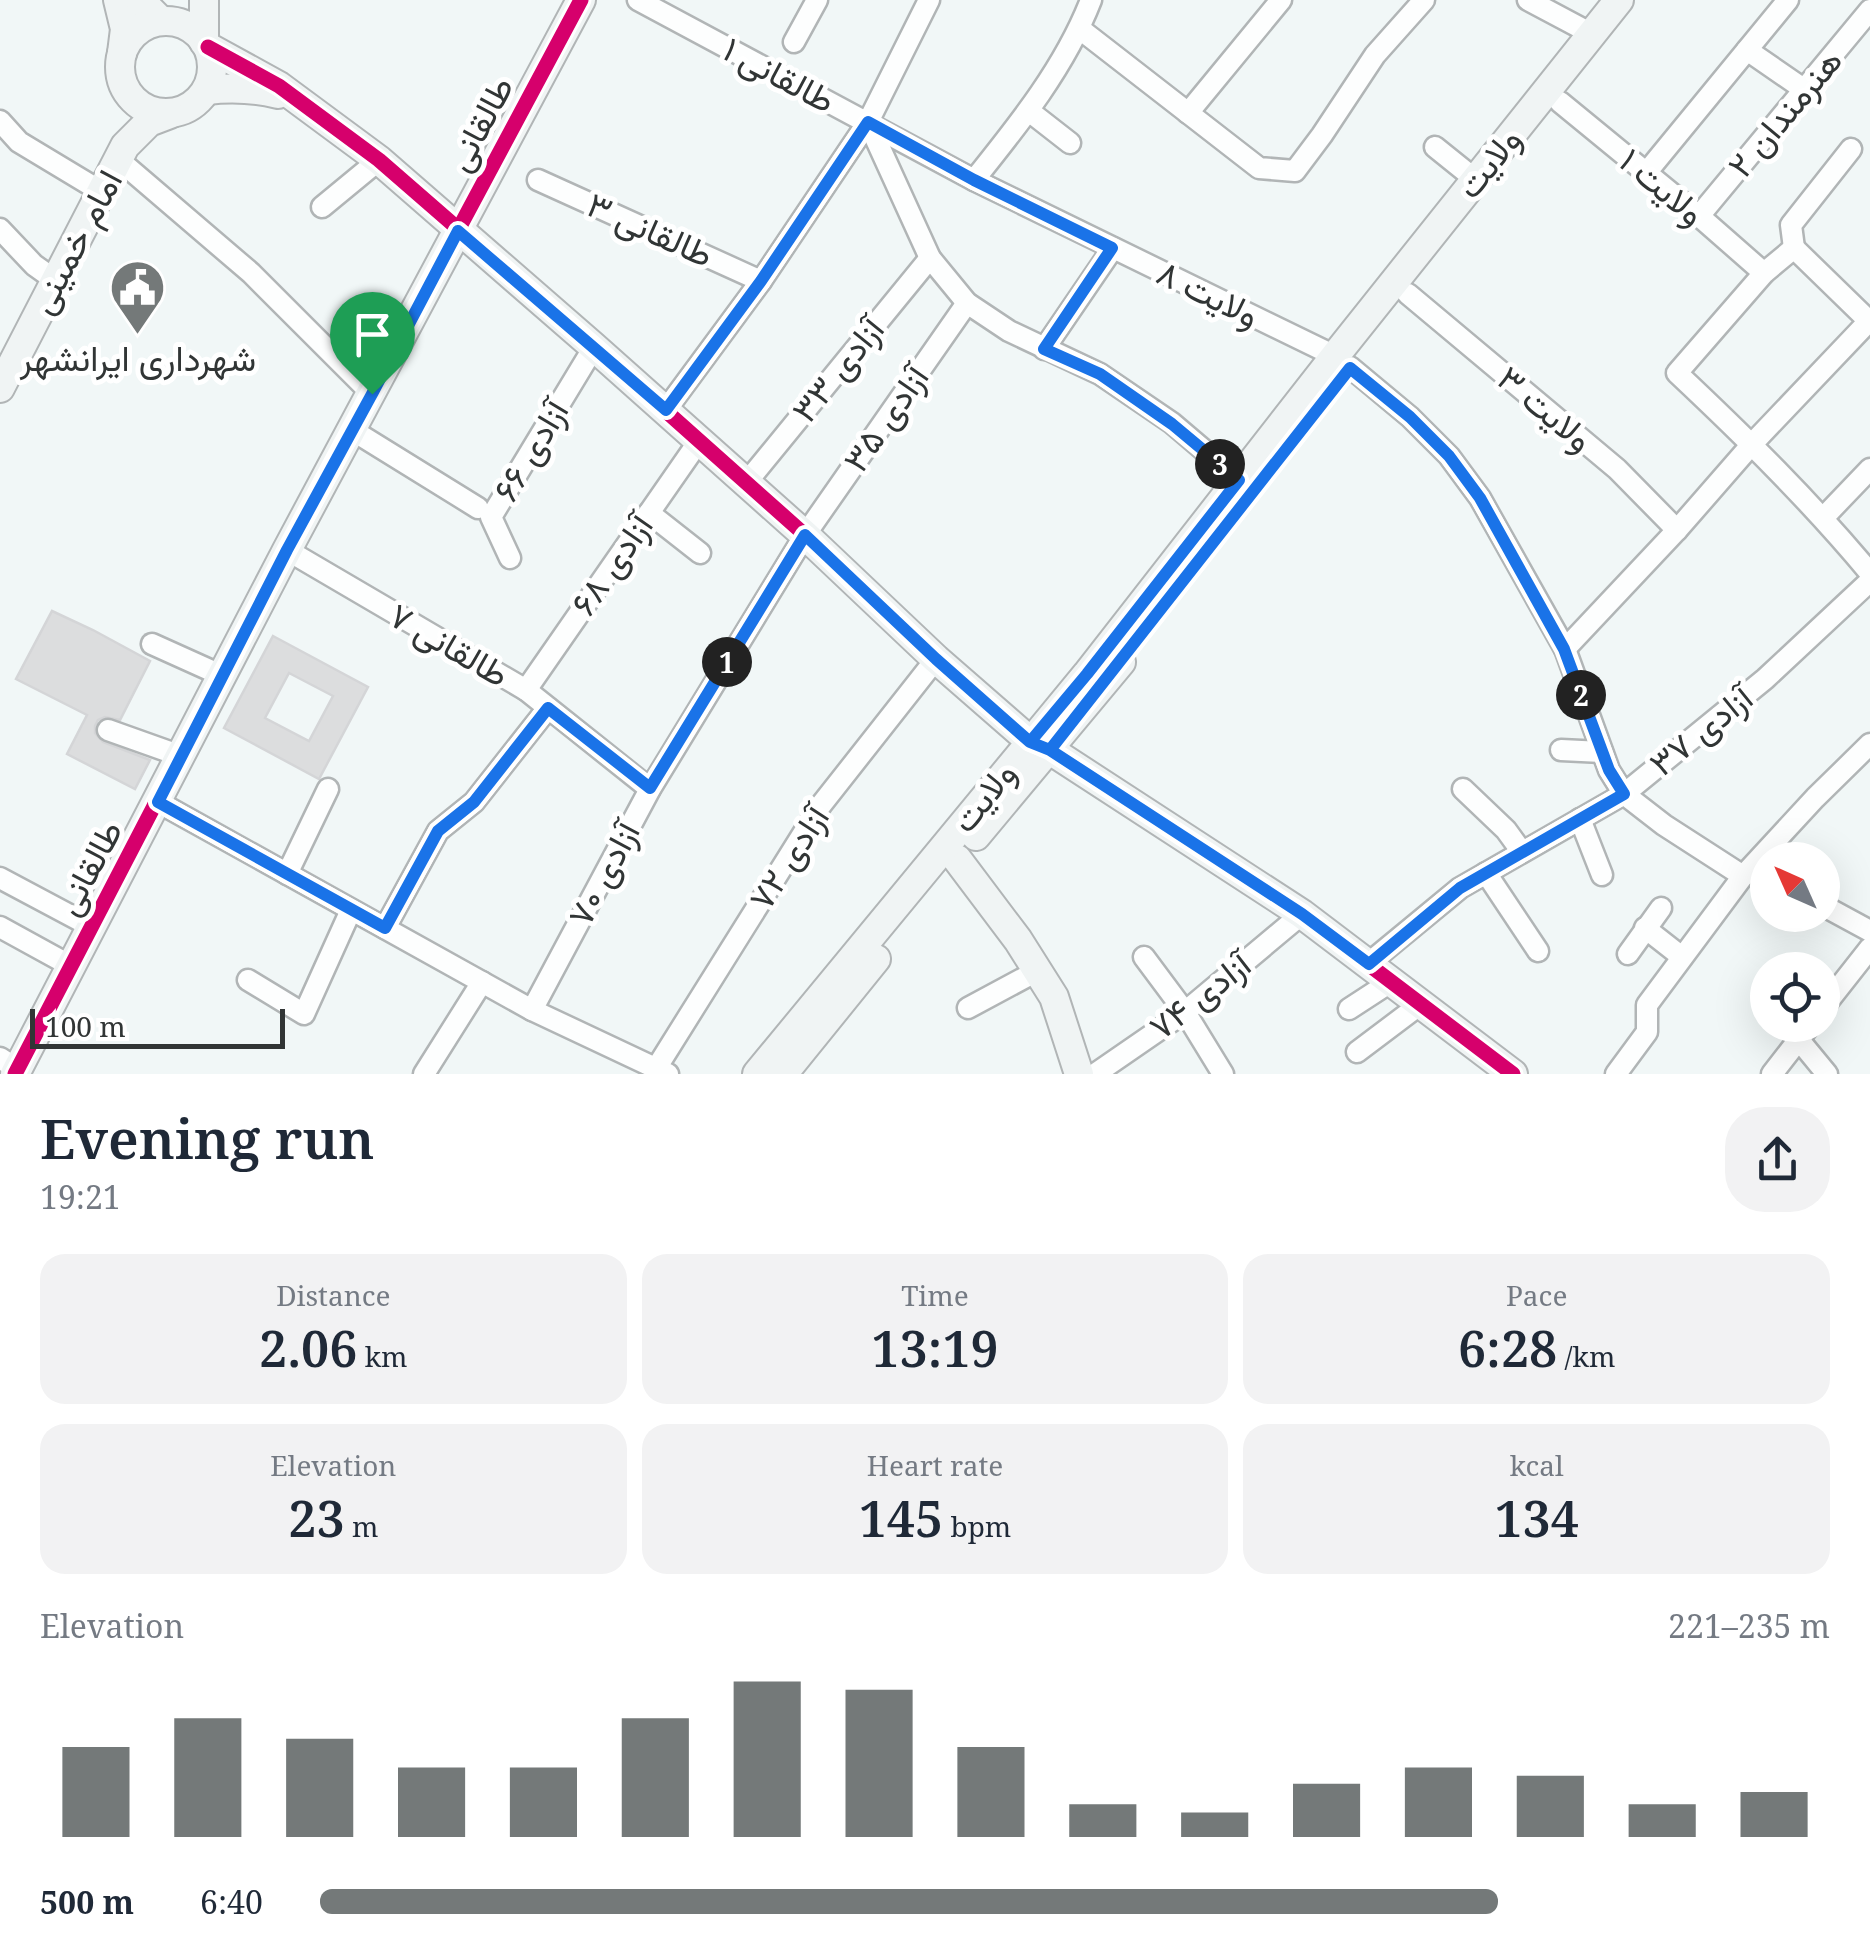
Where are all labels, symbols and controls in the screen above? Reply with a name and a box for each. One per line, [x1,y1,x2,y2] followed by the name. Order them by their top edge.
[715,25,844,123] street label: طالقانی ۱
[1716,37,1852,187] street label: هنرمندان ۲
[434,68,523,179] street label: طالقانی
[1445,117,1531,207] street label: ولایت
[1610,136,1716,235] street label: ولایت ۱
[17,161,133,322] street label: امام خمینی
[580,180,721,277] street label: طالقانی ۳
[1150,248,1268,338] street label: ولایت ۸
[108,258,168,337] public building icon: شهرداری ایرانشهر
[330,292,415,395] pin
[780,304,895,431] street label: آزادی ۳۳
[345,307,400,362] icon: arrive
[19,334,256,381] place label: شهرداری ایرانشهر
[831,353,940,481] street label: آزادی ۳۵
[1488,354,1604,462] street label: ولایت ۳
[481,388,580,510] street label: آزادی ۶۶
[1195,439,1245,489] pin: 3
[1212,445,1228,483] text: 3
[559,502,664,624] street label: آزادی ۶۸
[381,591,518,697] street label: طالقانی ۷
[702,637,752,687] pin: 1
[719,643,735,681] text: 1
[1556,670,1606,720] pin: 2
[1639,672,1764,786] street label: آزادی ۳۷
[1573,676,1589,714] text: 2
[940,751,1026,841] street label: ولایت
[737,794,840,918] street label: آزادی ۷۲
[556,810,651,934] street label: آزادی ۷۰
[43,812,132,923] street label: طالقانی
[1750,842,1840,932] north arrow
[1750,842,1840,1042] map controls
[1139,939,1262,1049] street label: آزادی ۷۴
[1750,952,1840,1042] button: locate
[30,1004,285,1048] scale bar
[45,1007,126,1045] text: 100 m
[40,1100,375,1175] text: Evening run
[1725,1107,1830,1212] button: share
[40,1175,121,1218] text: 19:21
[276,1276,391,1314] text: Distance
[901,1276,969,1314] text: Time
[1506,1276,1567,1314] text: Pace
[259,1314,357,1382] text: 2.06
[871,1314,999,1382] text: 13:19
[1458,1314,1557,1382] text: 6:28
[357,1337,408,1375] text: km
[1557,1337,1615,1375] text: /km
[270,1446,396,1484] text: Elevation
[867,1446,1003,1484] text: Heart rate
[1510,1446,1564,1484] text: kcal
[288,1484,345,1552] text: 23
[859,1484,943,1552] text: 145
[1494,1484,1579,1552] text: 134
[345,1507,378,1545] text: m
[943,1507,1011,1545] text: bpm
[40,1604,184,1647] text: Elevation
[1668,1604,1830,1647] text: 221–235 m
[40,1880,134,1923] text: 500 m
[200,1880,263,1923] text: 6:40

